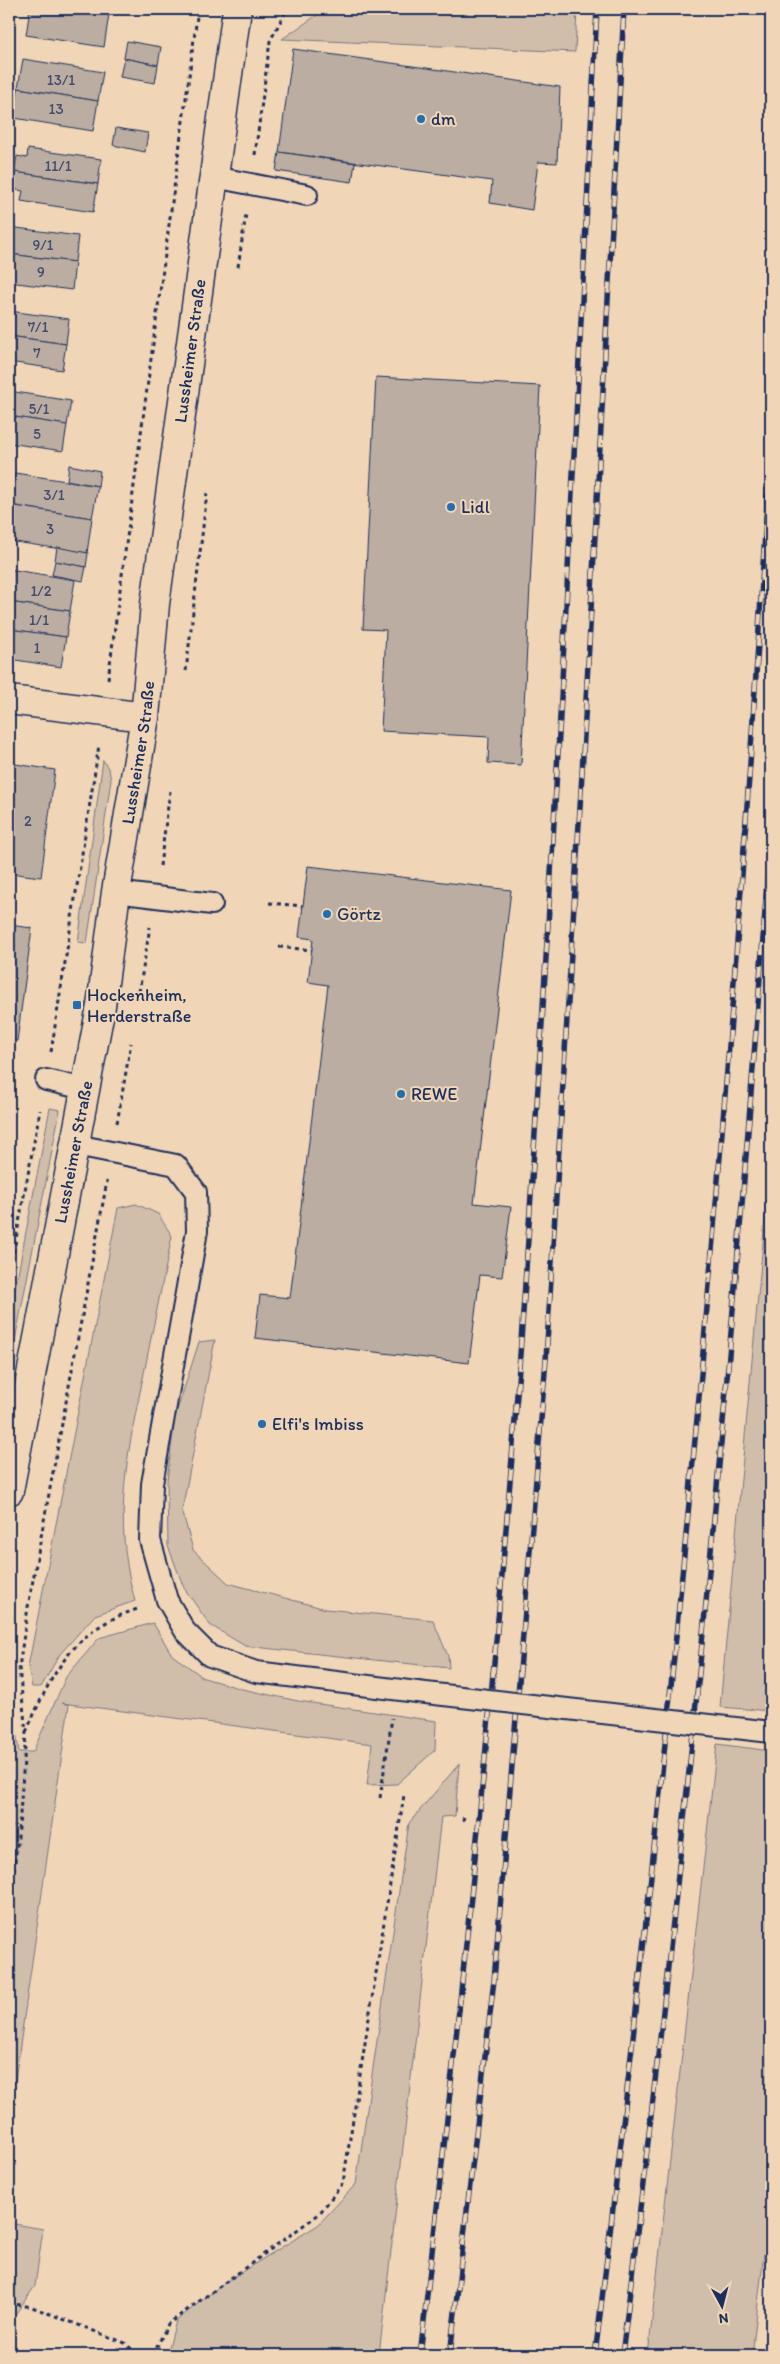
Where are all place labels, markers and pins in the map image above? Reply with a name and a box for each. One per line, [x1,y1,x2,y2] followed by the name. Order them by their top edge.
[431,108,456,130] place label: dm
[415,113,427,125] marker: dm
[461,496,490,518] place label: Lidl
[445,501,457,513] marker: Lidl
[337,903,382,925] place label: Görtz
[321,908,333,920] marker: Görtz
[87,984,191,1027] place label: Hockenheim, Herderstraße
[71,999,83,1011] marker: Hockenheim, Herderstraße
[411,1083,457,1105] place label: REWE
[395,1088,407,1100] marker: REWE
[272,1413,364,1435] place label: Elfi's Imbiss
[256,1418,268,1430] marker: Elfi's Imbiss

